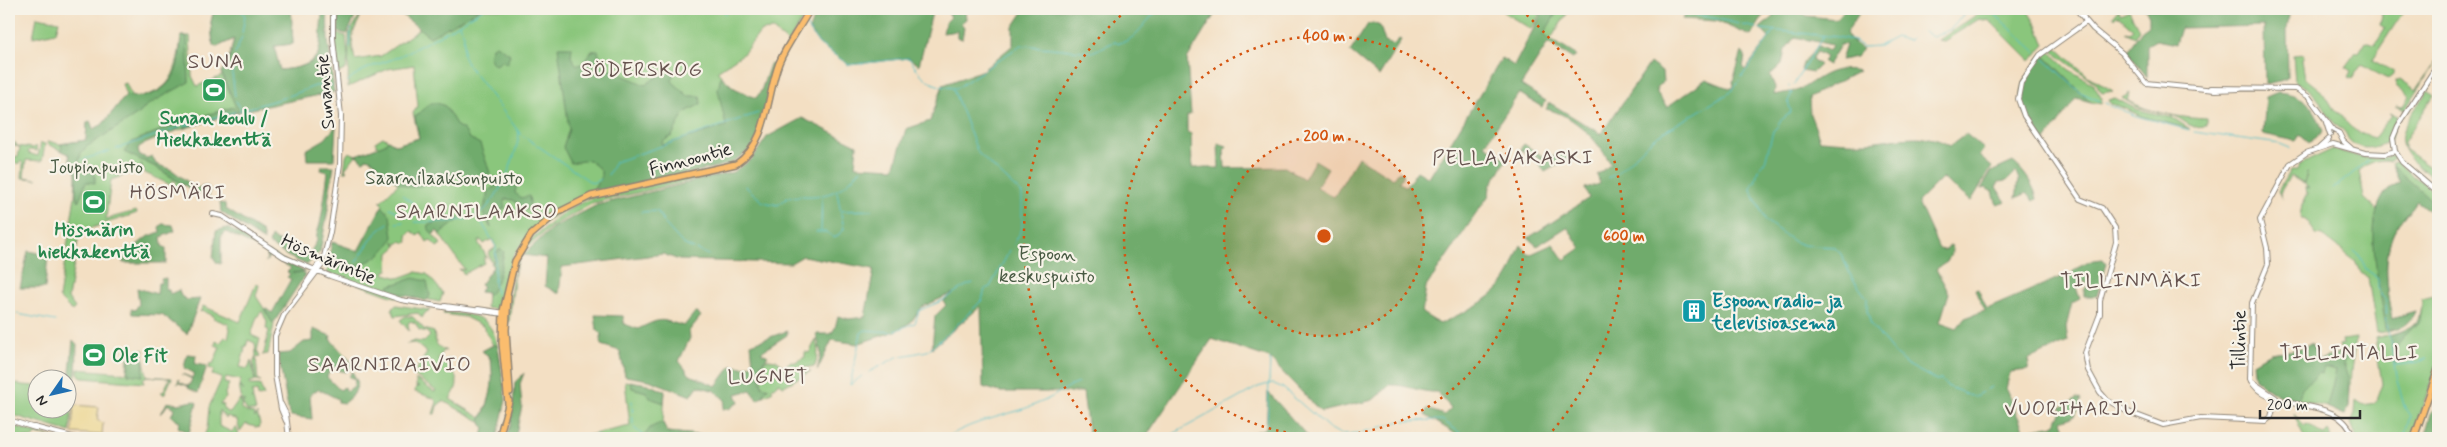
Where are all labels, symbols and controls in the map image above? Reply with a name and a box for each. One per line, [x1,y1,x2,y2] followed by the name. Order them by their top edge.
[1303,27,1345,47] text: 400 m
[188,48,244,76] district label: SUNA
[310,53,341,130] street label: Sunantie
[581,57,703,84] district label: SÖDERSKOG
[201,77,227,103] sports icon: Sunan koulu / Hiekkakenttä
[157,106,272,153] place label: Sunan koulu / Hiekkakenttä
[1304,127,1345,147] text: 200 m
[646,136,734,182] street label: Finnoontie
[1432,145,1594,172] district label: PELLAVAKASKI
[49,155,143,180] park label: Joupinpuisto
[365,166,523,191] park label: Saarnilaaksonpuisto
[130,180,226,207] district label: HÖSMÄRI
[81,189,107,215] sports icon: Hösmärin hiekkakenttä
[396,199,558,226] district label: SAARNILAAKSO
[38,218,150,265] place label: Hösmärin hiekkakenttä
[1315,227,1333,245] centre of rings
[1603,227,1645,247] text: 600 m
[277,228,380,291] street label: Hösmärintie
[999,242,1095,289] park label: Espoon keskuspuisto
[2060,267,2202,295] district label: TILLINMÄKI
[1711,289,1843,336] place label: Espoon radio- ja televisioasema
[1681,298,1707,324] building icon: Espoon radio- ja televisioasema
[2226,310,2253,370] street label: Tillintie
[2279,340,2419,367] district label: TILLINTALLI
[81,342,107,368] sports icon: Ole Fit
[112,344,168,369] place label: Ole Fit
[308,351,472,379] district label: SAARNIRAIVIO
[727,364,809,391] district label: LUGNET
[28,370,78,420] north arrow
[2260,387,2360,419] scale bar
[32,392,52,410] text: N
[2004,396,2138,423] district label: VUORIHARJU
[2267,396,2308,416] text: 200 m

